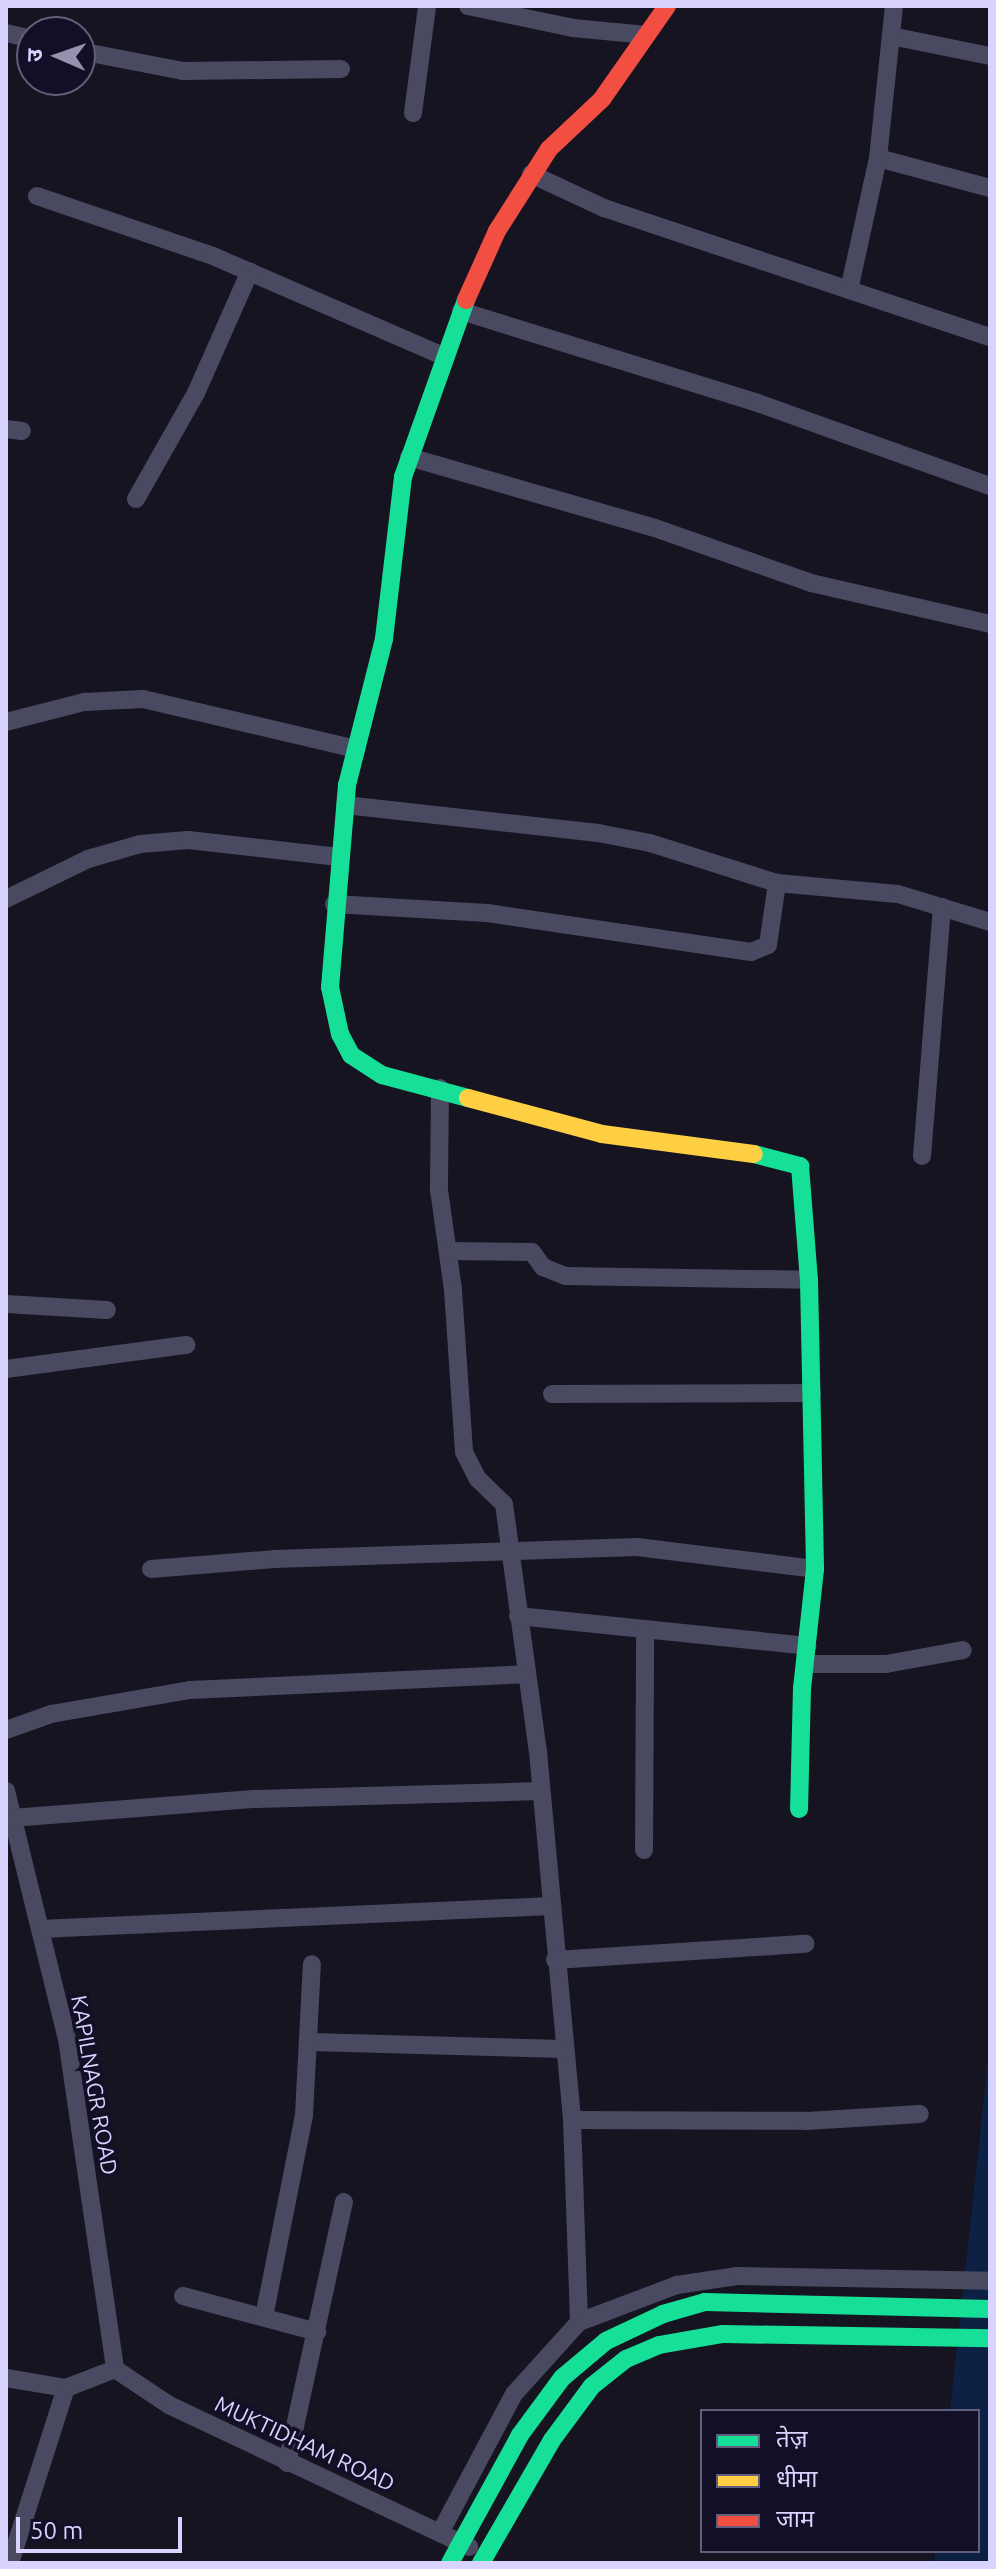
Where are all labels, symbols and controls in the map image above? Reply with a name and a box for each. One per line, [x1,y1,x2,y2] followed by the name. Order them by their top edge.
[16,16,96,96] north arrow
[21,48,46,62] text: उ
[66,1993,124,2177] street label: KAPILNAGR ROAD
[211,2390,399,2496] street label: MUKTIDHAM ROAD
[700,2409,980,2553] legend
[776,2425,808,2452] text: तेज़
[776,2465,818,2492] text: धीमा
[20,2501,186,2551] scale bar
[776,2505,814,2532] text: जाम
[30,2517,83,2544] text: 50 m

